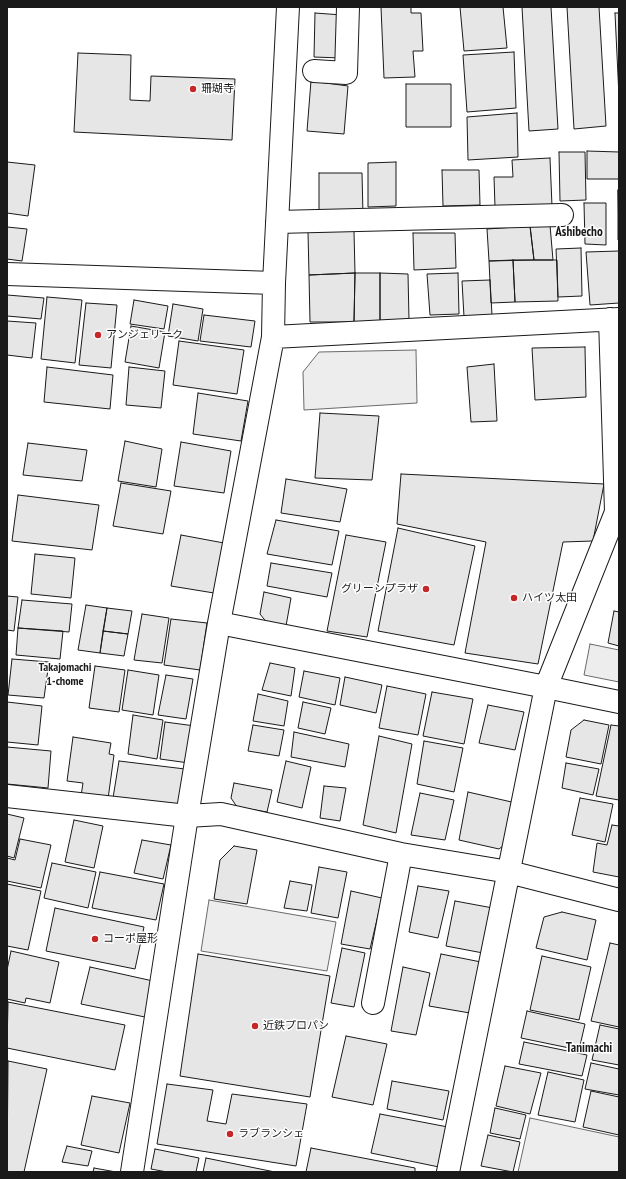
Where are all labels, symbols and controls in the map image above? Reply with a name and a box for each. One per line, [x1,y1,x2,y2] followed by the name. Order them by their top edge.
[201,82,234,96] place label: 珊瑚寺
[188,84,198,94] marker: 珊瑚寺
[555,224,603,240] district label: Ashibecho
[106,328,183,342] place label: アンジェリーク
[93,330,103,340] marker: アンジェリーク
[341,582,418,596] place label: グリーンプラザ
[421,584,431,594] marker: グリーンプラザ
[522,591,577,605] place label: ハイツ太田
[509,593,519,603] marker: ハイツ太田
[39,661,91,689] district label: Takajomachi 1-chome
[103,932,158,946] place label: コーポ屋形
[90,934,100,944] marker: コーポ屋形
[263,1019,329,1033] place label: 近鉄プロパン
[250,1021,260,1031] marker: 近鉄プロパン
[566,1040,612,1056] district label: Tanimachi
[238,1127,304,1141] place label: ラブランシェ
[225,1129,235,1139] marker: ラブランシェ

